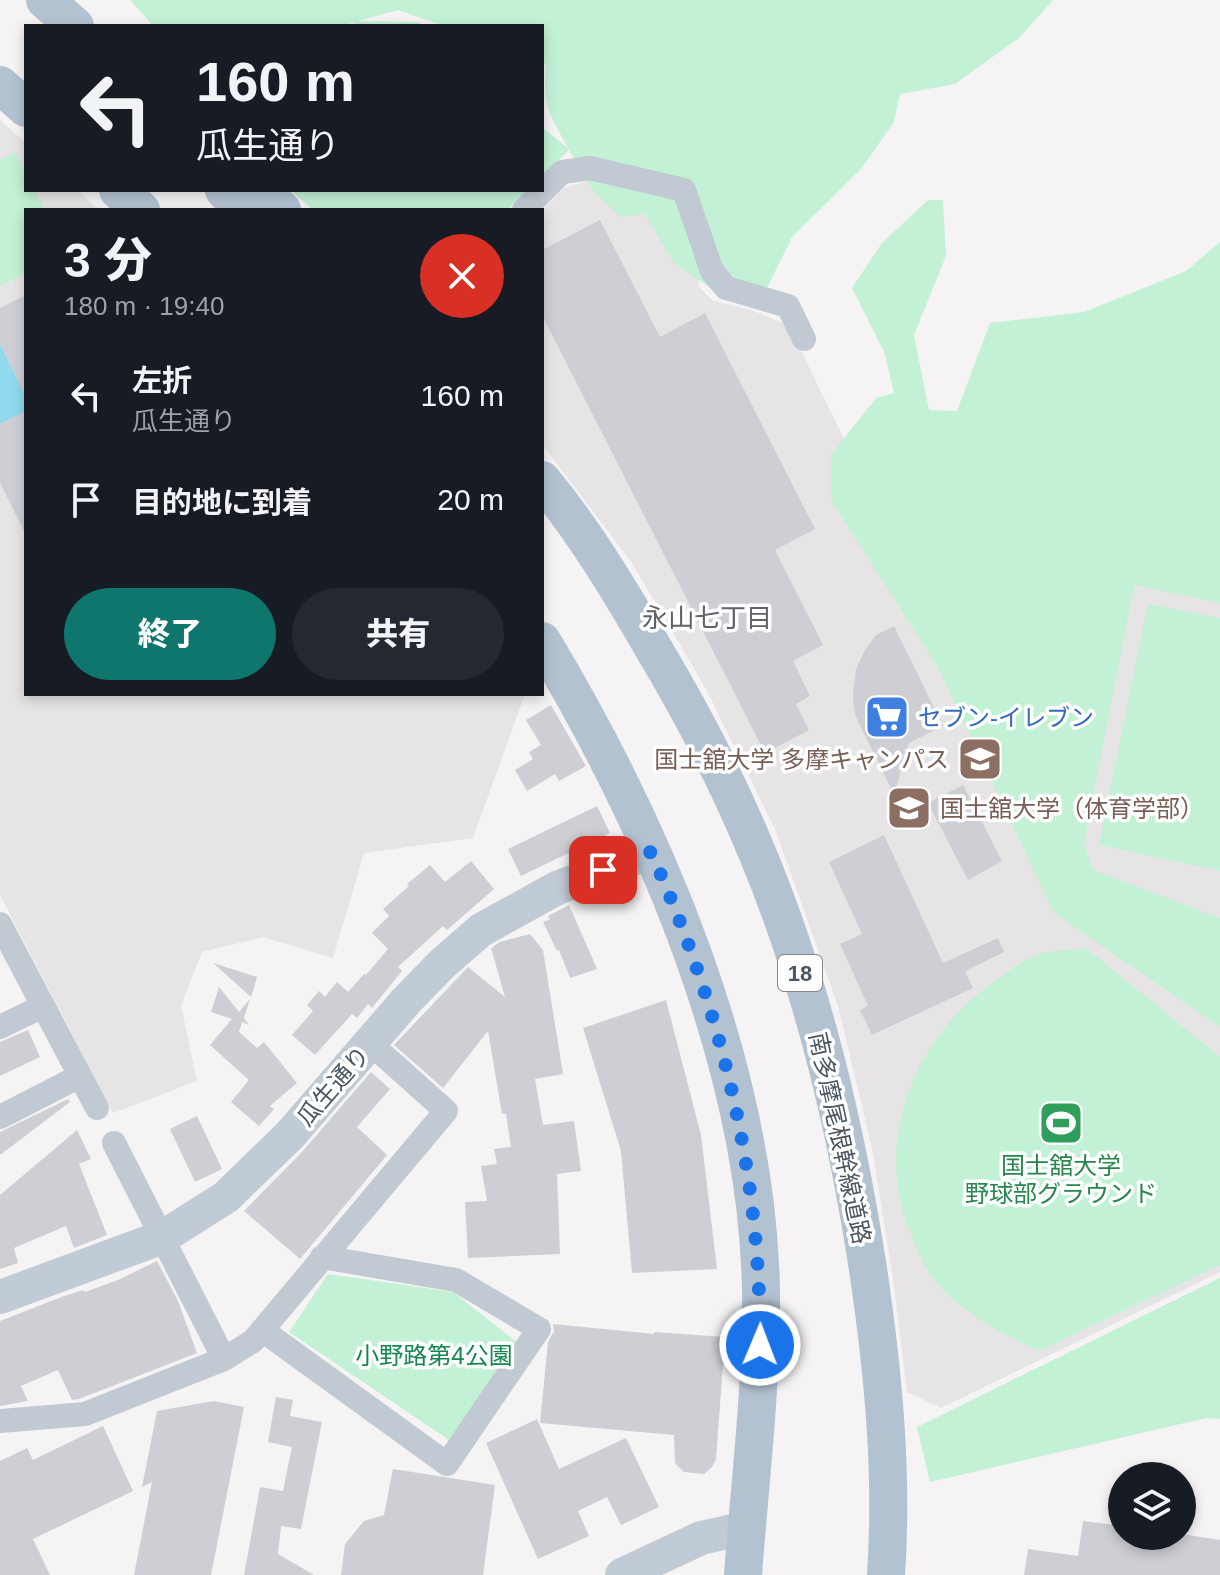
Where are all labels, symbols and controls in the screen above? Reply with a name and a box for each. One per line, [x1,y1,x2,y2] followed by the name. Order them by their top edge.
[196,50,355,113] text: 160 m
[64,56,168,160] icon: left
[196,125,340,166] text: 瓜生通り
[64,234,152,287] text: 3 分
[420,234,504,318] button: close
[64,291,224,321] text: 180 m · 19:40
[132,364,192,397] text: 左折
[64,374,108,418] icon: left
[421,379,504,412] text: 160 m
[132,406,236,436] text: 瓜生通り
[64,478,108,522] icon: arrive
[437,483,504,516] text: 20 m
[132,486,312,519] text: 目的地に到着
[64,588,276,680] button: 終了
[292,588,504,680] button: 共有
[642,603,772,633] district label: 永山七丁目
[863,693,911,741] supermarket icon: セブン-イレブン
[918,704,1094,731] place label: セブン-イレブン
[956,735,1004,783] school or university icon: 国士舘大学 多摩キャンパス
[654,746,949,773] place label: 国士舘大学 多摩キャンパス
[885,784,933,832] school or university icon: 国士舘大学（体育学部）
[940,795,1204,822] place label: 国士舘大学（体育学部）
[569,836,637,904] pin
[581,848,625,892] icon: arrive
[778,955,822,991] road number: 18
[804,1030,876,1246] street label: 南多摩尾根幹線道路
[291,1041,375,1131] street label: 瓜生通り
[1037,1099,1085,1147] sports icon: 国士舘大学 野球部グラウンド
[965,1152,1157,1207] place label: 国士舘大学 野球部グラウンド
[718,1303,802,1387] position arrow
[355,1342,513,1369] park label: 小野路第4公園
[1108,1462,1196,1550] map controls
[1108,1462,1196,1550] button: layers

